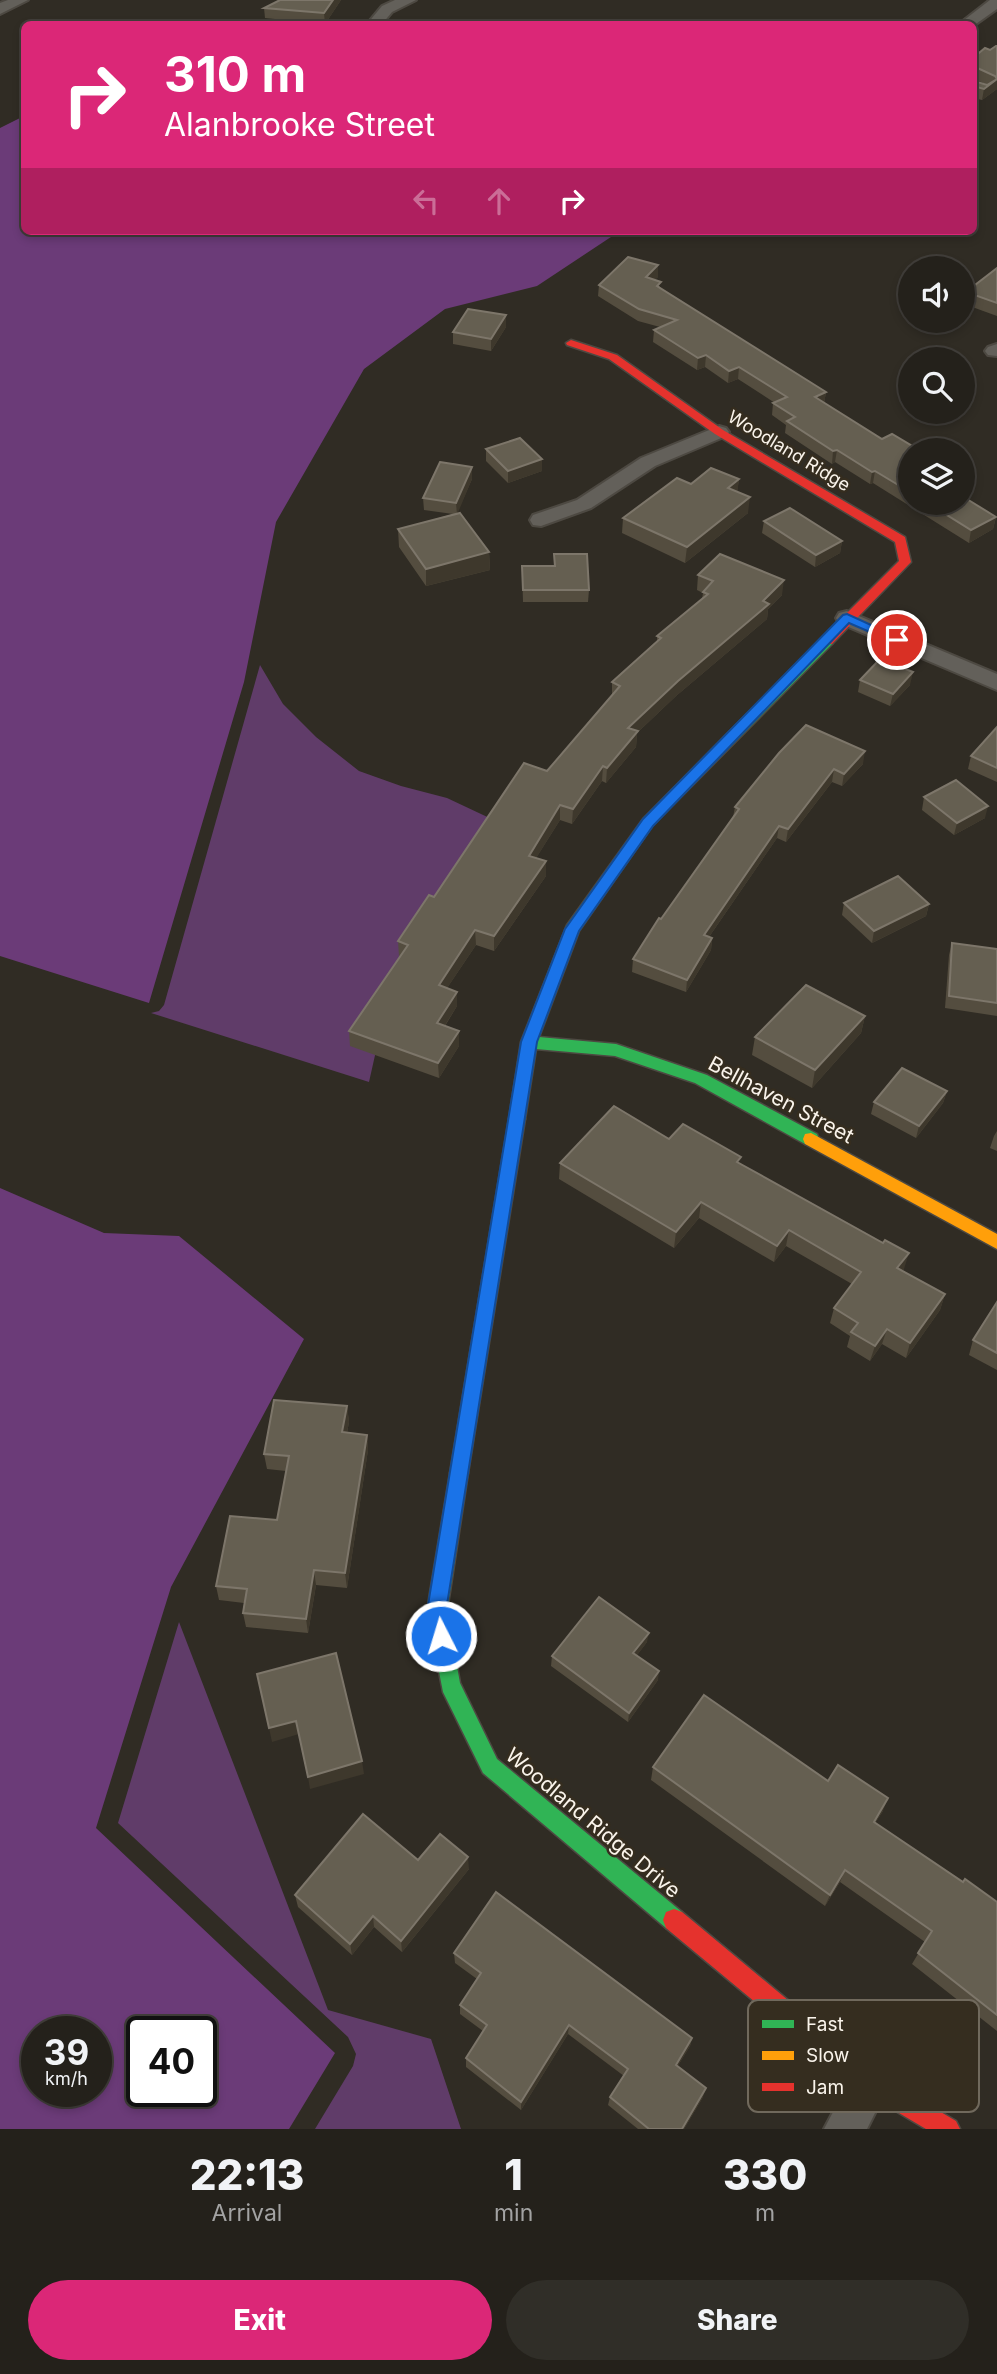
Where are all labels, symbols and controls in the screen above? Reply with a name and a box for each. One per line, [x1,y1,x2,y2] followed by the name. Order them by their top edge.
[164,45,306,104] text: 310 m
[49,49,140,140] icon: right
[164,105,435,144] text: Alanbrooke Street
[407,182,445,220] icon: left
[480,182,518,220] icon: ahead
[553,182,591,220] icon: right
[898,256,975,515] map controls
[898,256,975,333] button: sound
[898,347,975,424] button: search
[724,406,854,495] street label: Woodland Ridge
[898,438,975,515] button: layers
[867,610,927,670] pin
[878,621,916,659] icon: arrive
[704,1051,858,1149] street label: Bellhaven Street
[404,1599,478,1673] position arrow
[501,1742,686,1903] street label: Woodland Ridge Drive
[748,2000,979,2112] legend
[806,2013,844,2036] text: Fast
[126,2016,217,2107] speed limit sign: 40
[44,2031,89,2073] text: 39
[806,2044,849,2067] text: Slow
[45,2068,88,2089] text: km/h
[806,2076,844,2099] text: Jam
[190,2149,304,2200] text: 22:13
[504,2149,523,2200] text: 1
[723,2149,807,2200] text: 330
[212,2199,282,2227] text: Arrival
[494,2199,533,2227] text: min
[755,2199,775,2227] text: m
[28,2280,492,2360] button: Exit
[506,2280,969,2360] button: Share

